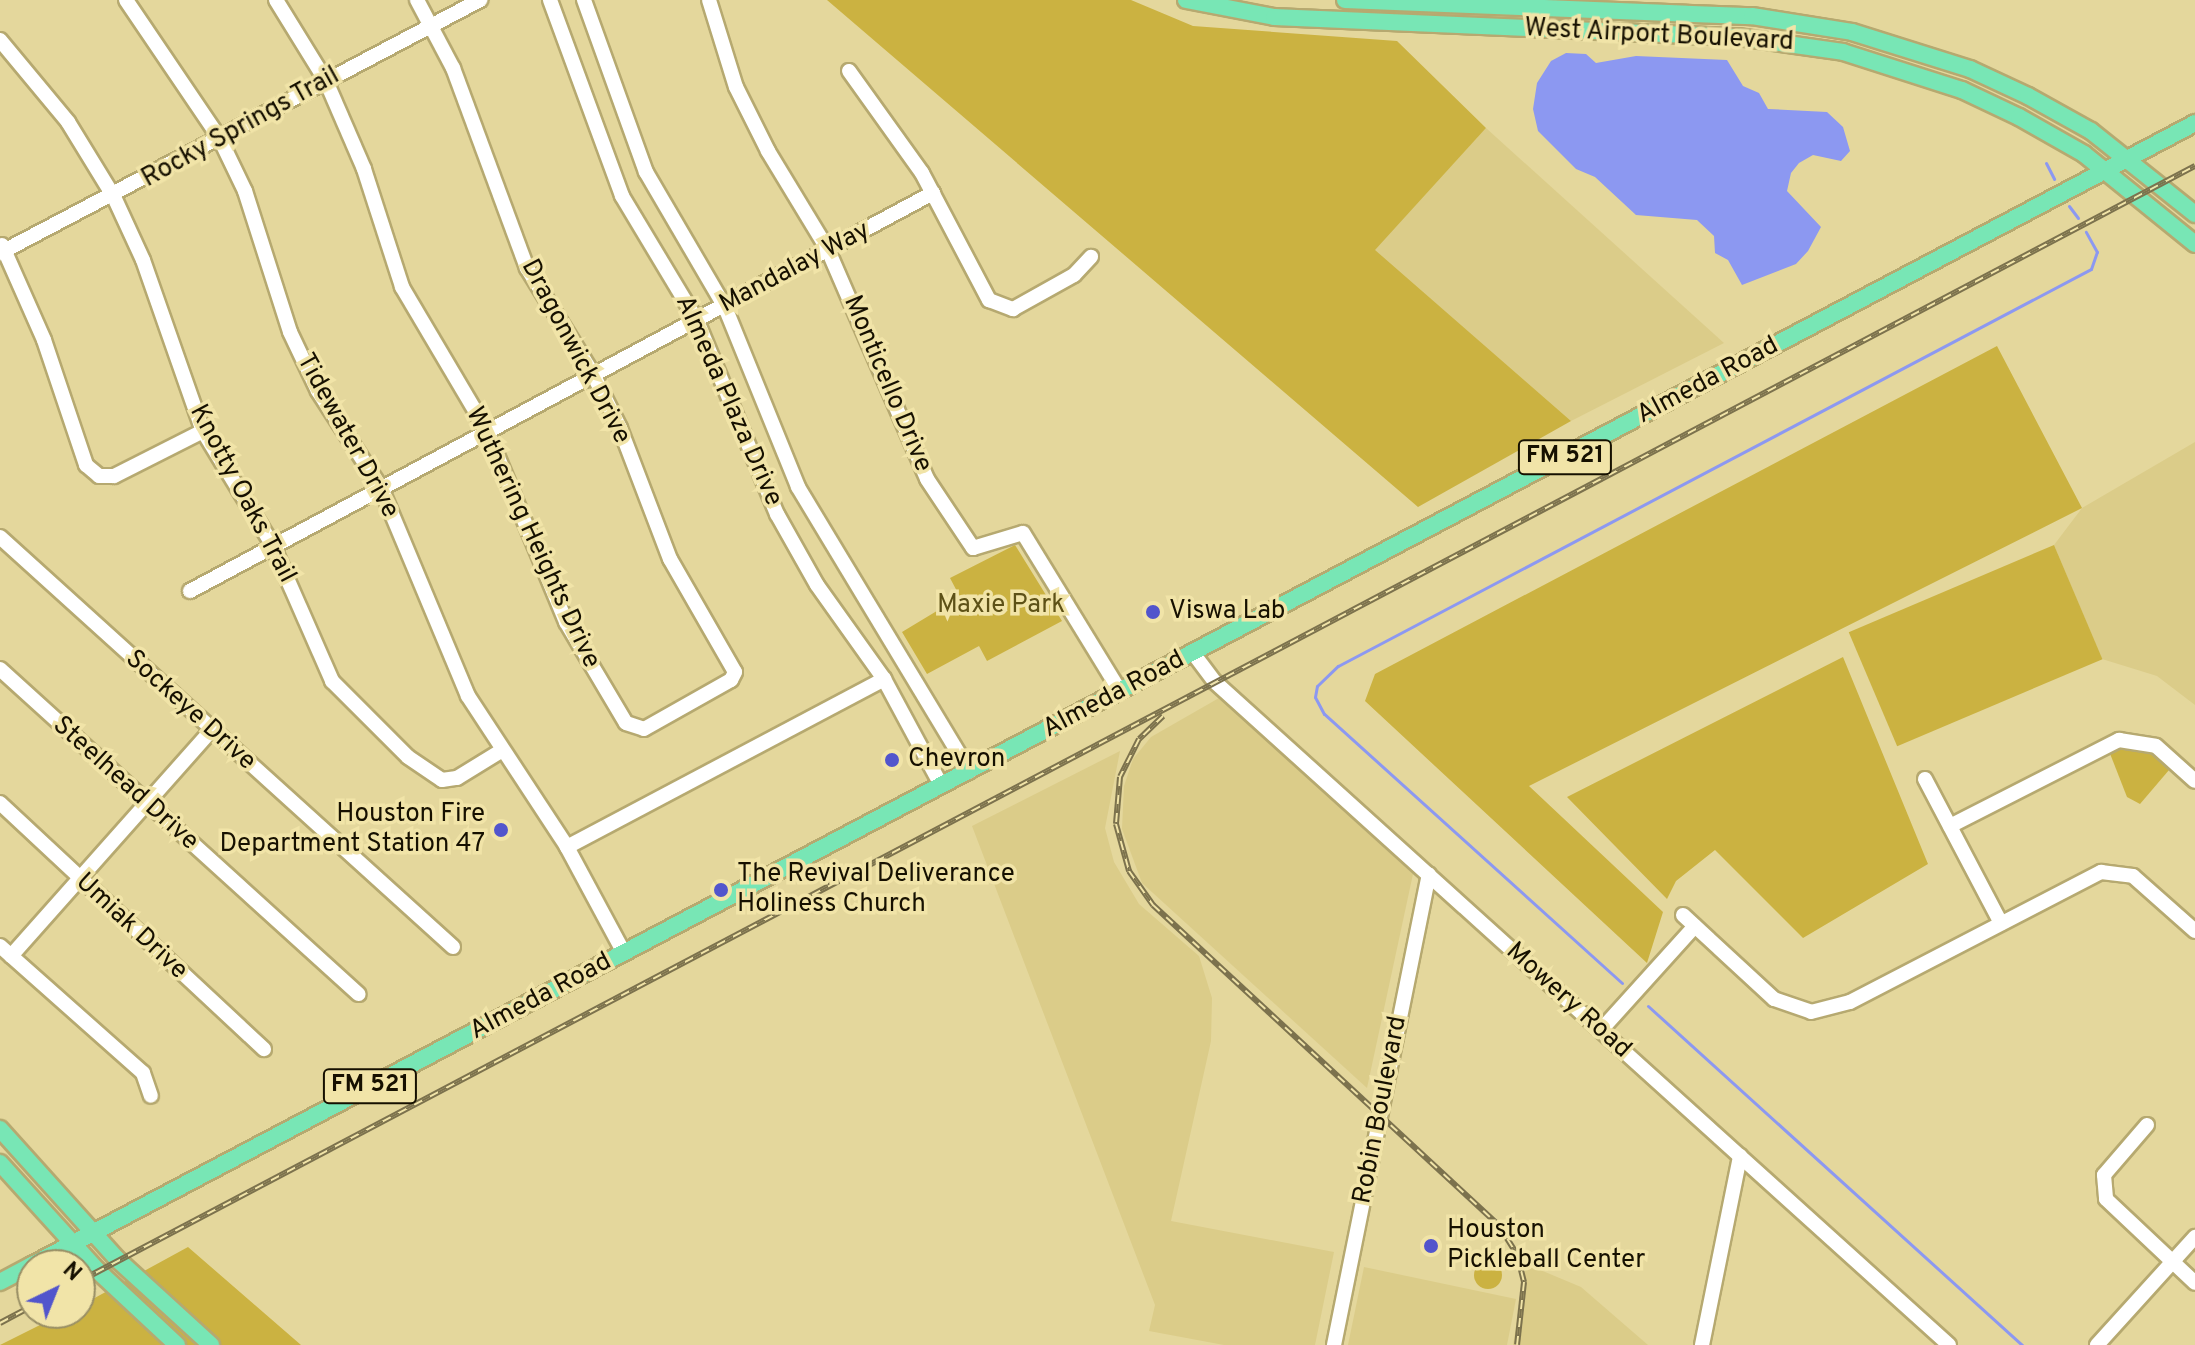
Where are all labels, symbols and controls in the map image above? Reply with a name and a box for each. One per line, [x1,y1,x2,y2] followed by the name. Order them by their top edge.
[1523,13,1795,59] street label: West Airport Boulevard
[136,61,346,195] street label: Rocky Springs Trail
[714,215,876,321] street label: Mandalay Way
[513,254,637,450] street label: Dragonwick Drive
[668,291,788,511] street label: Almeda Plaza Drive
[836,291,938,477] street label: Monticello Drive
[1632,331,1784,431] street label: Almeda Road
[289,348,405,524] street label: Tidewater Drive
[182,399,302,589] street label: Knotty Oaks Trail
[458,402,606,674] street label: Wuthering Heights Drive
[1517,437,1613,477] road number: FM 521
[937,590,1065,622] park label: Maxie Park
[1169,596,1285,628] place label: Viswa Lab
[1144,603,1162,621] marker: Viswa Lab
[118,644,262,778] street label: Sockeye Drive
[1038,645,1190,745] street label: Almeda Road
[46,710,204,858] street label: Steelhead Drive
[908,744,1005,776] place label: Chevron
[883,751,901,769] marker: Chevron
[219,799,485,860] place label: Houston Fire Department Station 47
[492,821,510,839] marker: Houston Fire Department Station 47
[737,859,1015,920] place label: The Revival Deliverance Holiness Church
[69,867,193,987] street label: Umiak Drive
[712,881,730,899] marker: The Revival Deliverance Holiness Church
[1499,936,1637,1066] street label: Mowery Road
[465,947,617,1047] street label: Almeda Road
[1347,1013,1415,1207] street label: Robin Boulevard
[322,1066,418,1106] road number: FM 521
[1447,1215,1645,1276] place label: Houston Pickleball Center
[1422,1237,1440,1255] marker: Houston Pickleball Center
[16,1249,96,1329] north arrow
[56,1257,86,1288] text: N

